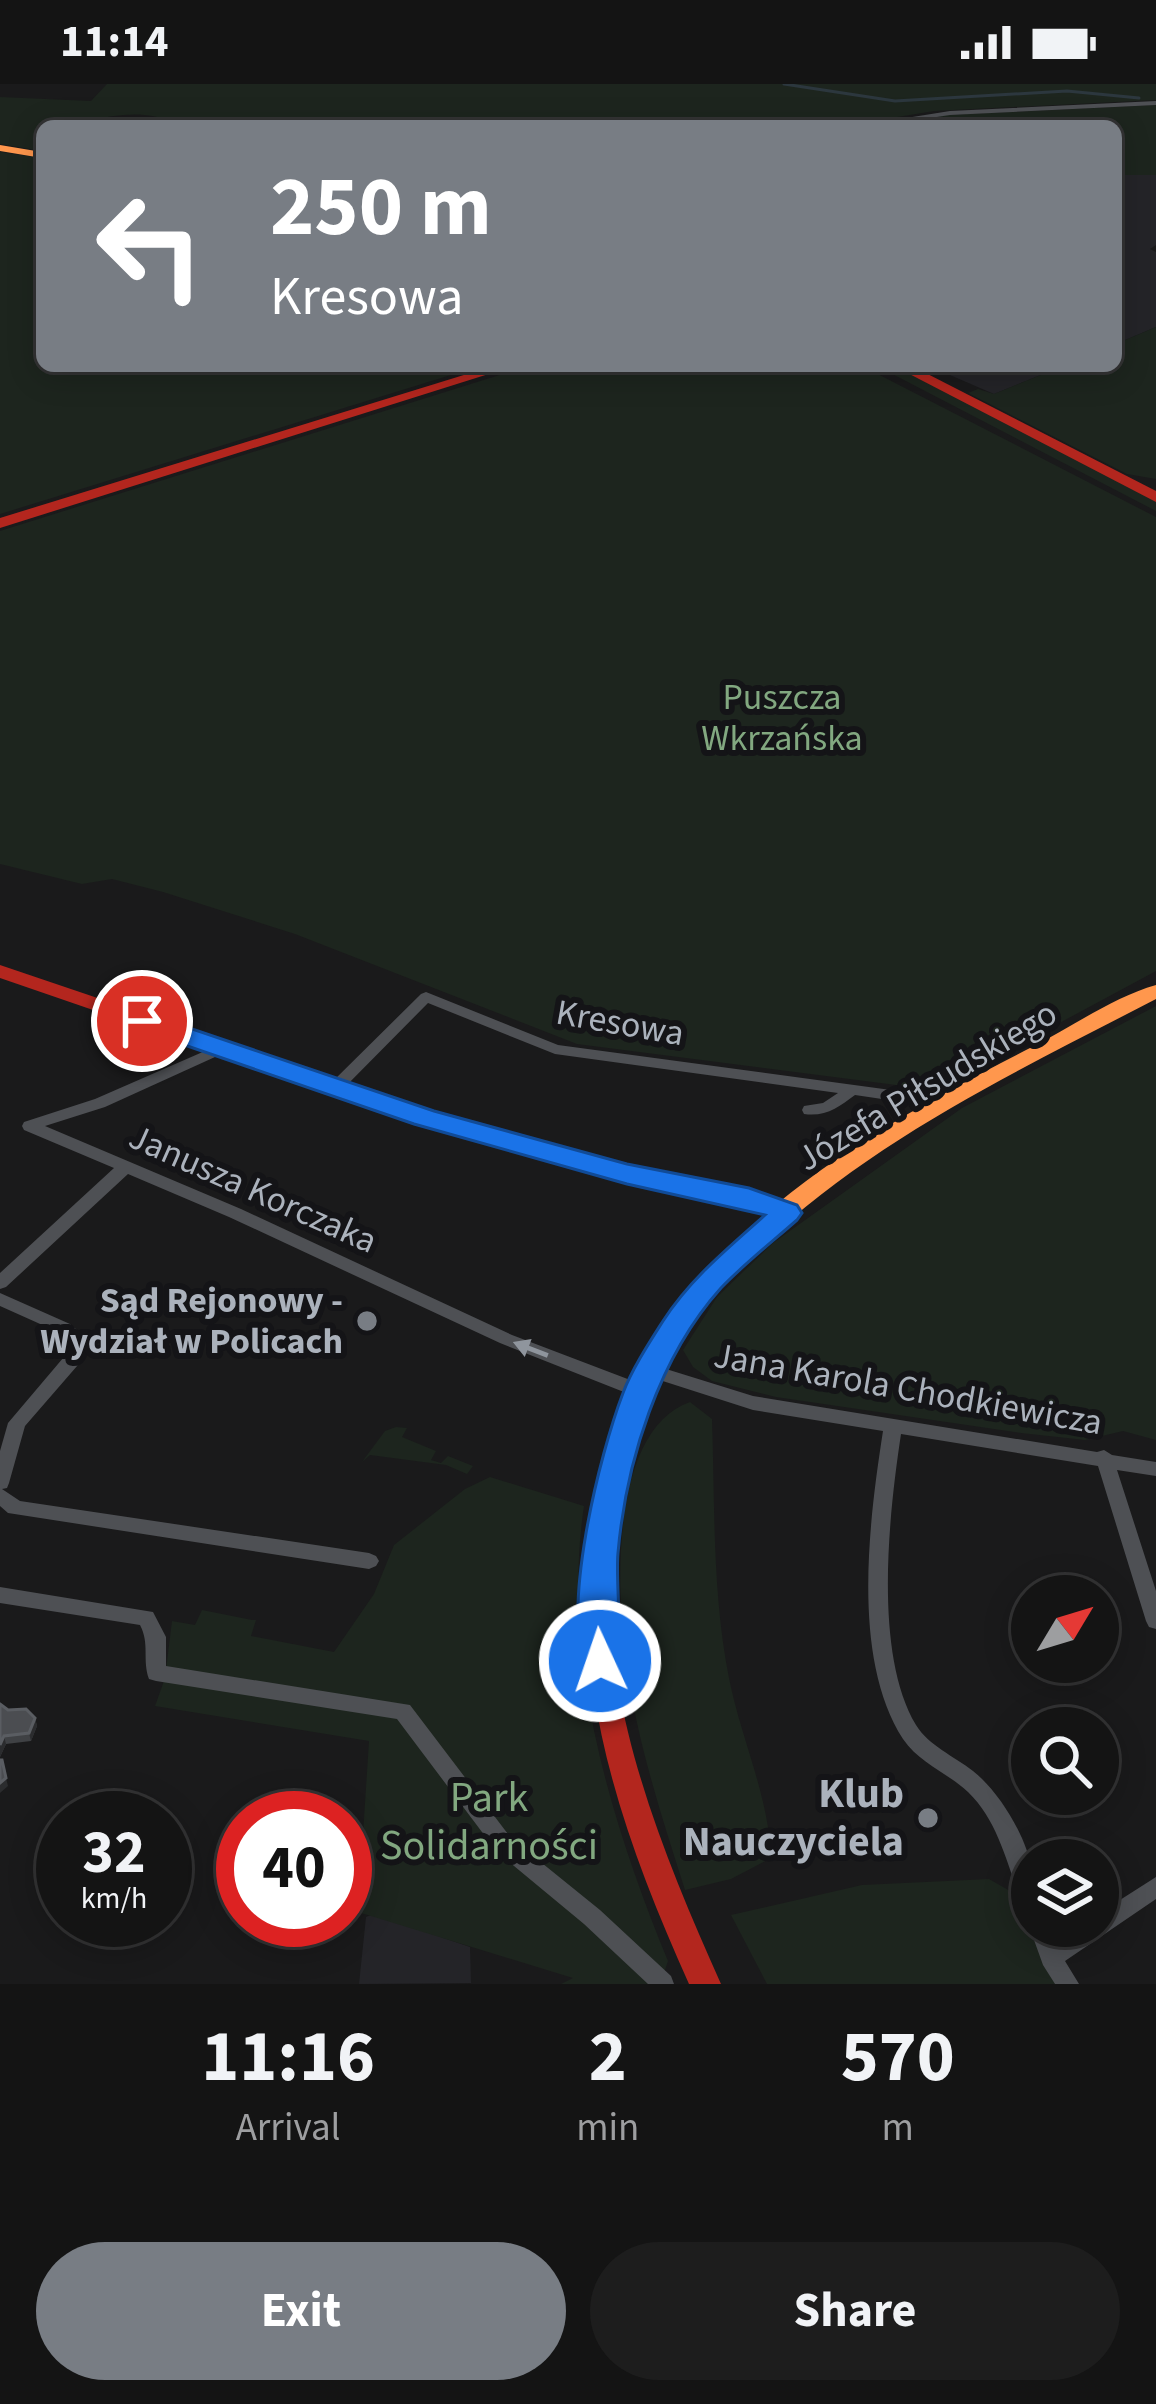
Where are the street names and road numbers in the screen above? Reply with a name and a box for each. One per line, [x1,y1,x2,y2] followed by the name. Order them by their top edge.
[552,987,688,1059] street label: Kresowa
[787,988,1067,1184] street label: Józefa Piłsudskiego
[121,1112,385,1266] street label: Janusza Korczaka
[710,1330,1106,1448] street label: Jana Karola Chodkiewicza

